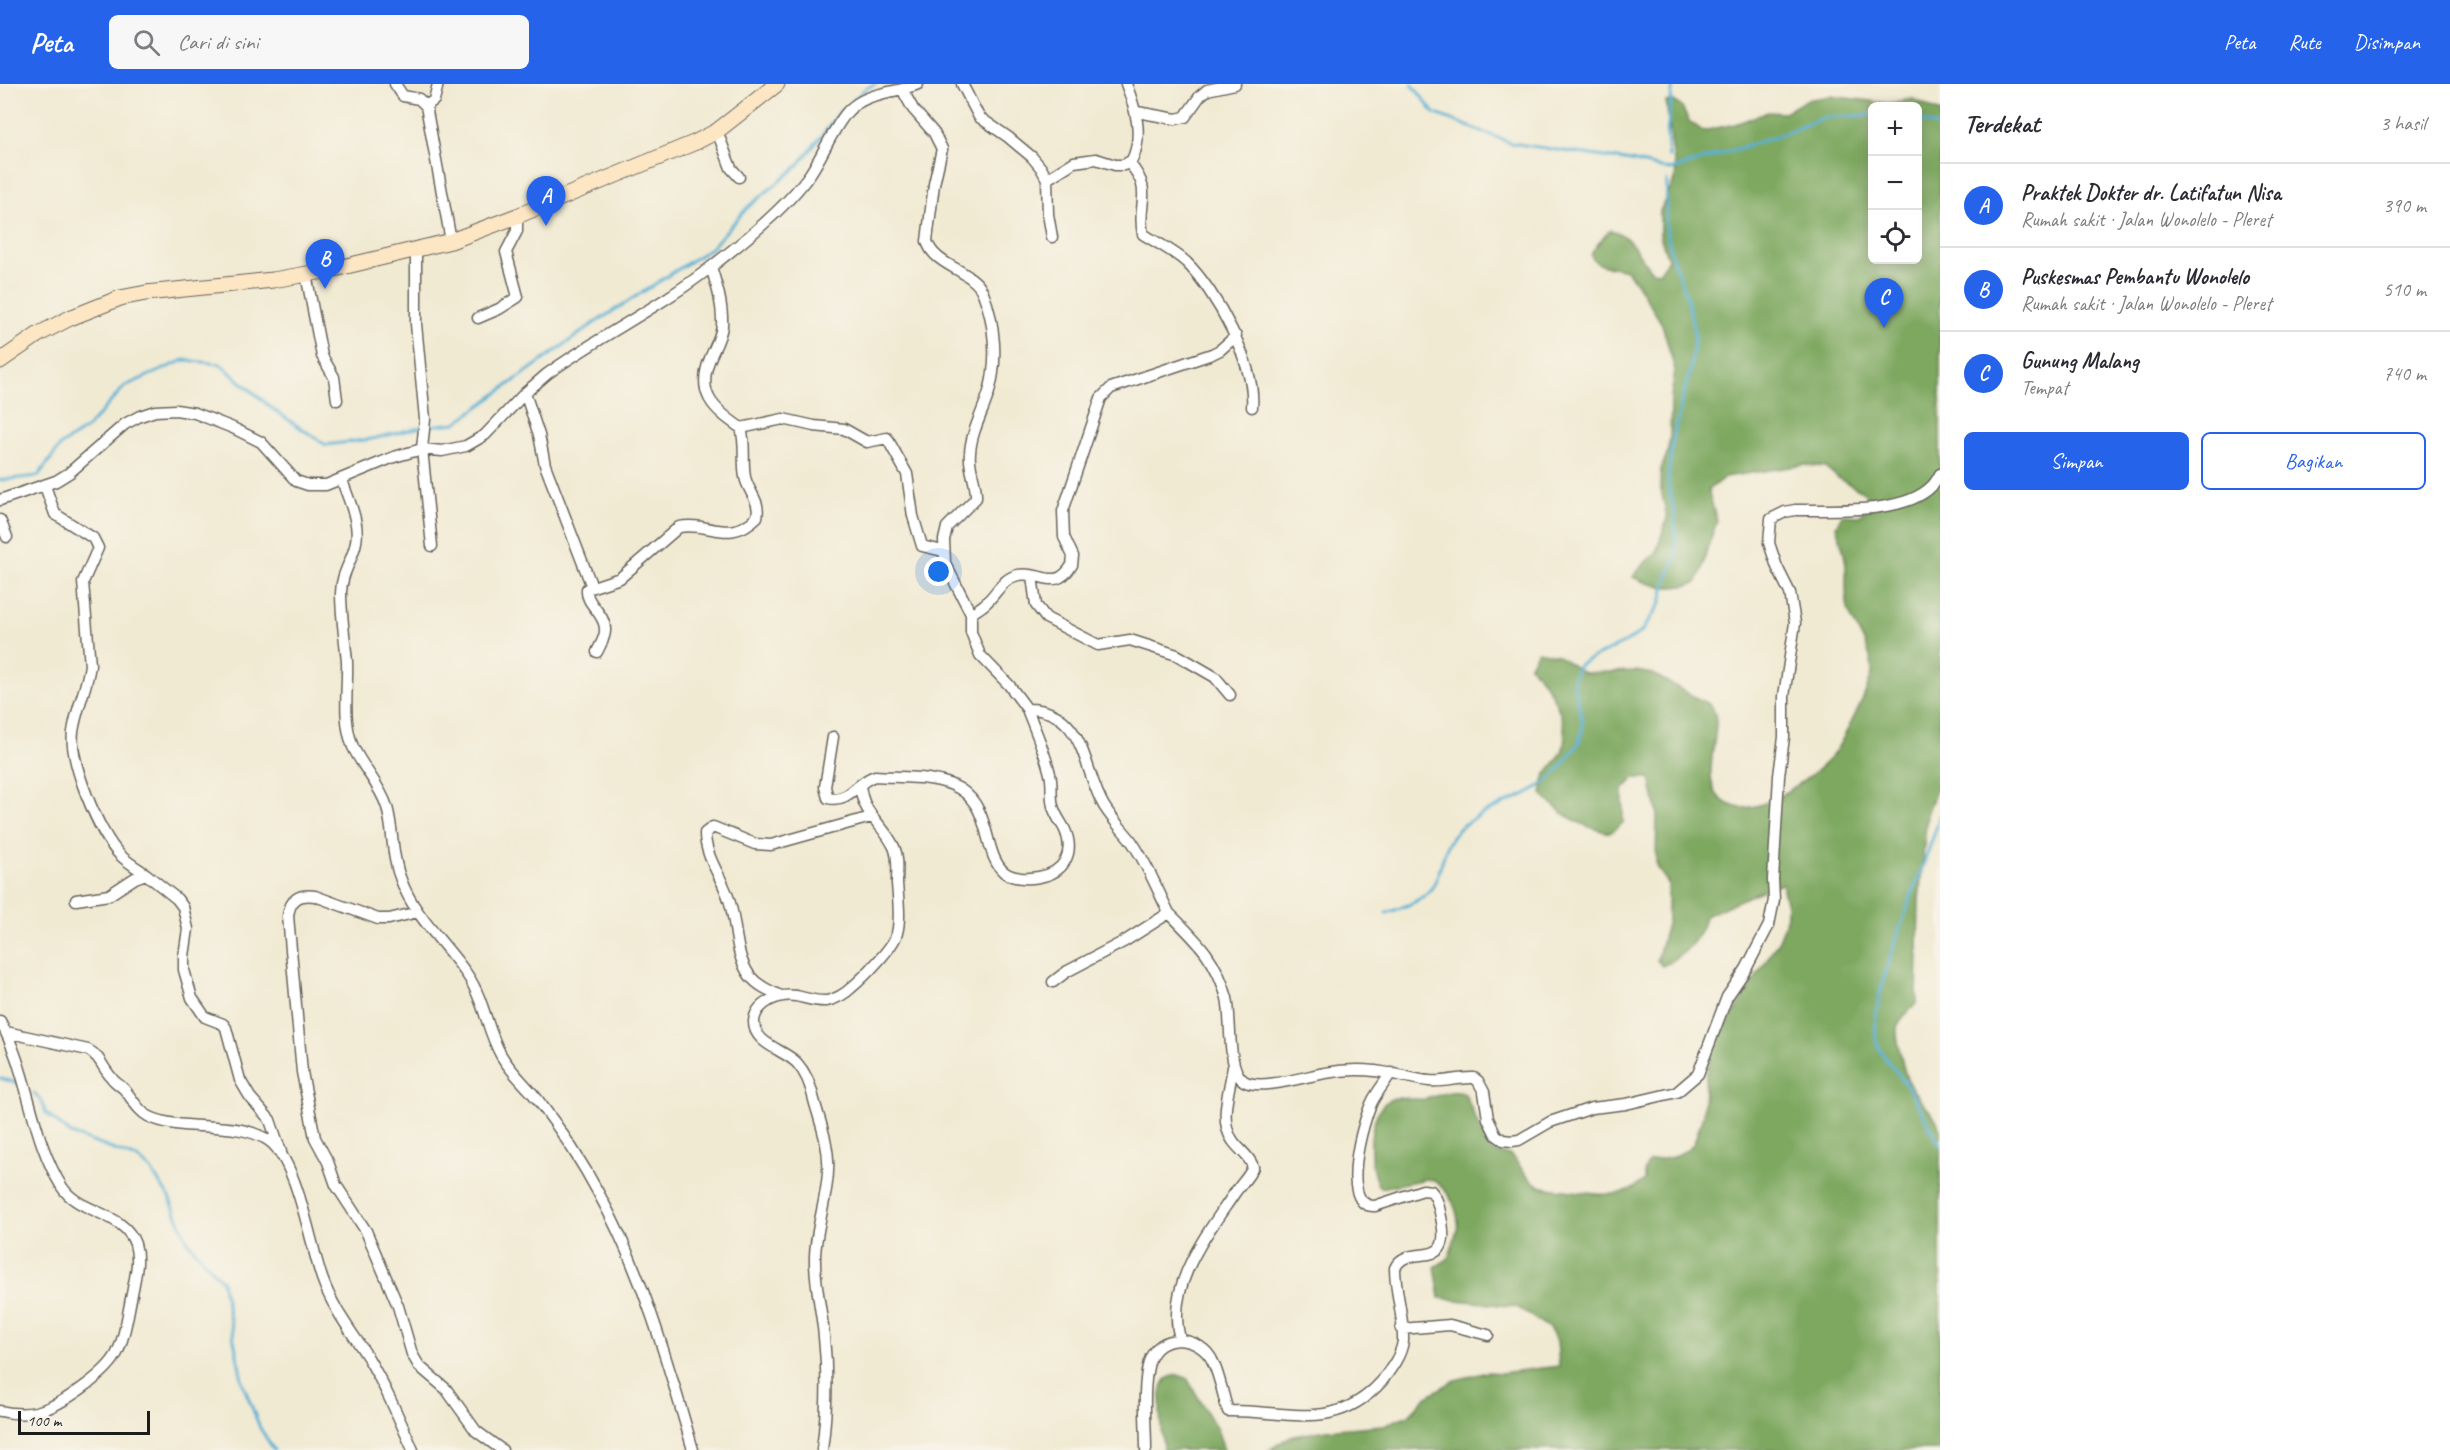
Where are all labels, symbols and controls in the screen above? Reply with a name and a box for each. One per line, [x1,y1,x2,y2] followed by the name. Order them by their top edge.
[109,15,529,69] search box
[30,25,73,60] text: Peta
[130,26,163,59] icon: search
[178,28,259,56] text: Cari di sini
[2224,29,2255,55] text: Peta
[2288,29,2321,55] text: Rute
[2354,29,2420,55] text: Disimpan
[1868,102,1922,264] map controls
[1868,102,1922,156] button: +
[1964,107,2040,140] text: Terdekat
[2380,111,2426,136] text: 3 hasil
[1868,156,1922,210] button: −
[526,176,566,226] pin: A
[2021,179,2281,207] text: Praktek Dokter dr. Latifatun Nisa
[1978,193,1989,218] text: A
[2383,193,2426,218] text: 390 m
[2021,207,2272,232] text: Rumah sakit · Jalan Wonolelo - Pleret
[1868,210,1922,264] button: locate
[306,240,344,289] pin: B
[2021,263,2249,291] text: Puskesmas Pembantu Wonolelo
[1978,277,1989,302] text: B
[2383,277,2426,302] text: 510 m
[1864,278,1904,328] pin: C
[2021,291,2272,316] text: Rumah sakit · Jalan Wonolelo - Pleret
[2021,347,2139,375] text: Gunung Malang
[1979,361,1988,386] text: C
[2383,361,2426,386] text: 740 m
[2021,375,2068,400] text: Tempat
[1964,432,2189,490] button: Simpan
[2201,432,2426,490] button: Bagikan
[924,557,953,586] your location
[18,1408,150,1436] scale bar
[27,1411,61,1431] text: 100 m

